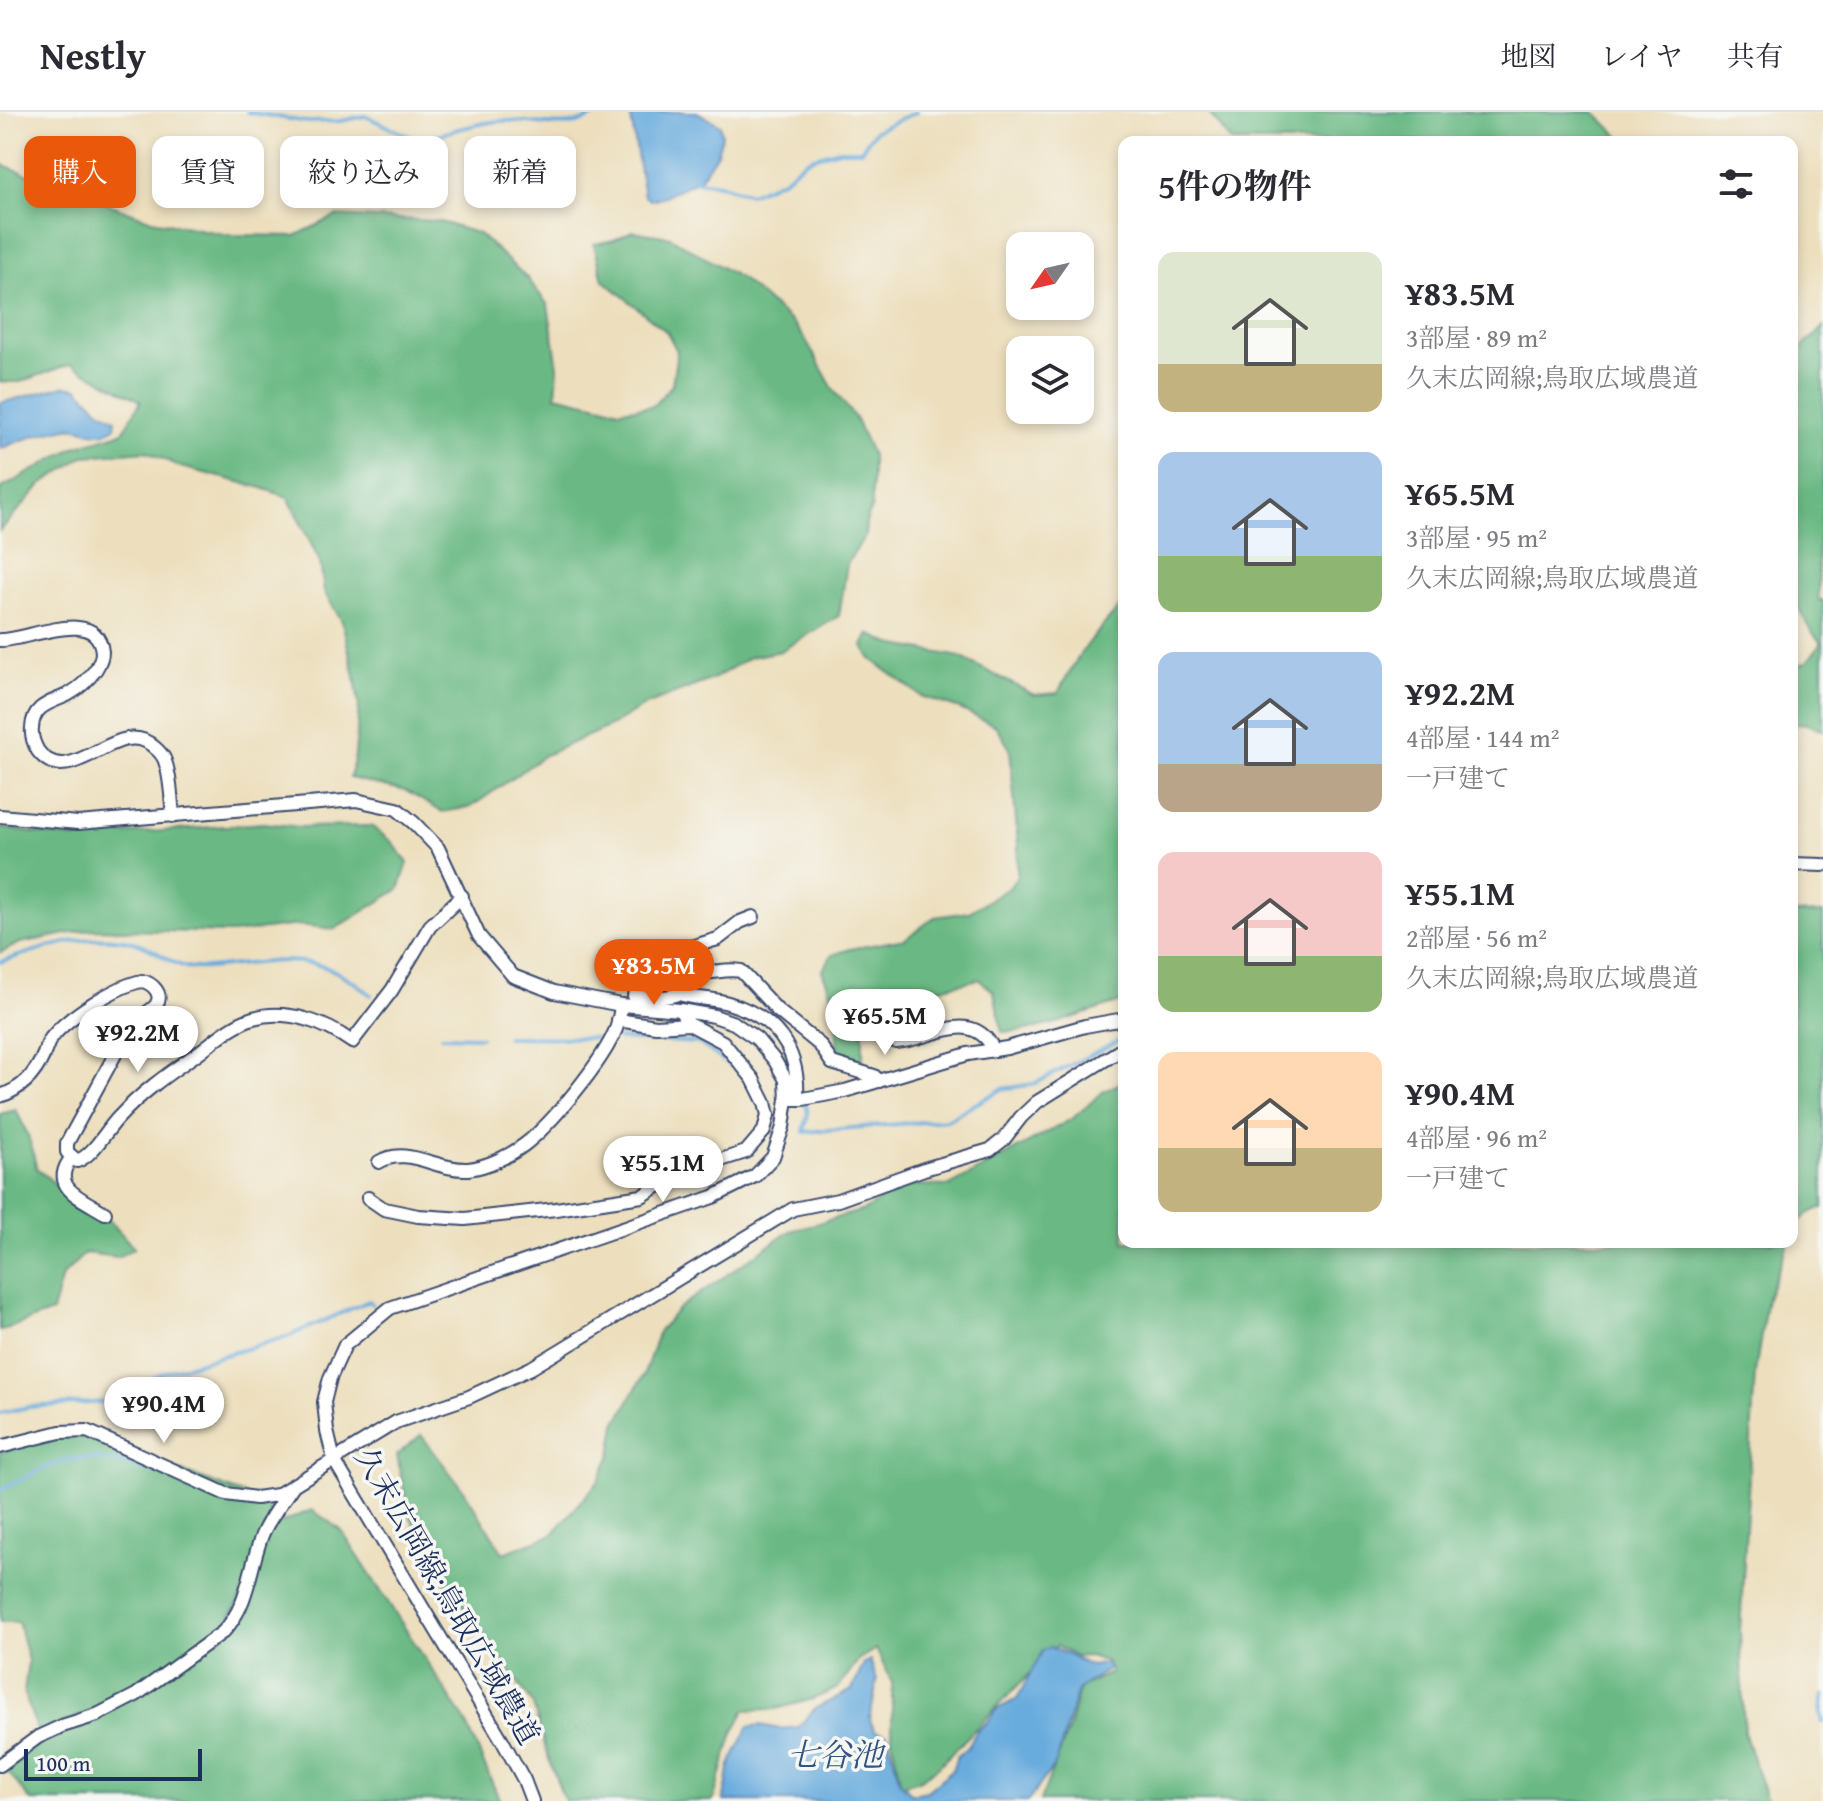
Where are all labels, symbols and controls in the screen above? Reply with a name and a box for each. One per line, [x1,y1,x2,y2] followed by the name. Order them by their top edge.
[40,27,146,83] text: Nestly
[1500,35,1556,76] text: 地図
[1600,35,1683,76] text: レイヤ
[1727,35,1783,76] text: 共有
[24,136,136,208] chip: 購入
[152,136,264,208] chip: 賃貸
[280,136,448,208] chip: 絞り込み
[464,136,576,208] chip: 新着
[1158,161,1312,210] text: 5件の物件
[1714,162,1758,206] icon: filters
[1006,232,1094,320] north arrow
[1006,232,1094,424] map controls
[1406,268,1515,317] text: ¥83.5M
[1222,284,1318,380] icon: home
[1406,318,1547,357] text: 3部屋 · 89 m²
[1006,336,1094,424] button: layers
[1406,358,1698,397] text: 久末広岡線;鳥取広域農道
[1406,468,1515,517] text: ¥65.5M
[1222,484,1318,580] icon: home
[1406,518,1547,557] text: 3部屋 · 95 m²
[1406,558,1698,597] text: 久末広岡線;鳥取広域農道
[1406,668,1515,717] text: ¥92.2M
[1222,684,1318,780] icon: home
[1406,718,1560,757] text: 4部屋 · 144 m²
[1406,758,1510,797] text: 一戸建て
[1406,868,1515,917] text: ¥55.1M
[1222,884,1318,980] icon: home
[1406,918,1547,957] text: 2部屋 · 56 m²
[589,939,719,1007] pin: ¥83.5M
[612,945,696,984] text: ¥83.5M
[1406,958,1698,997] text: 久末広岡線;鳥取広域農道
[820,989,950,1057] pin: ¥65.5M
[843,995,927,1034] text: ¥65.5M
[73,1006,203,1074] pin: ¥92.2M
[96,1012,180,1051] text: ¥92.2M
[1406,1068,1515,1117] text: ¥90.4M
[1222,1084,1318,1180] icon: home
[1406,1118,1547,1157] text: 4部屋 · 96 m²
[598,1136,728,1204] pin: ¥55.1M
[621,1142,705,1181] text: ¥55.1M
[1406,1158,1510,1197] text: 一戸建て
[99,1377,229,1445] pin: ¥90.4M
[122,1383,206,1422] text: ¥90.4M
[344,1438,551,1753] street label: 久末広岡線;鳥取広域農道
[787,1731,886,1778] water label: 七谷池
[24,1745,202,1781] scale bar
[36,1747,91,1779] text: 100 m

